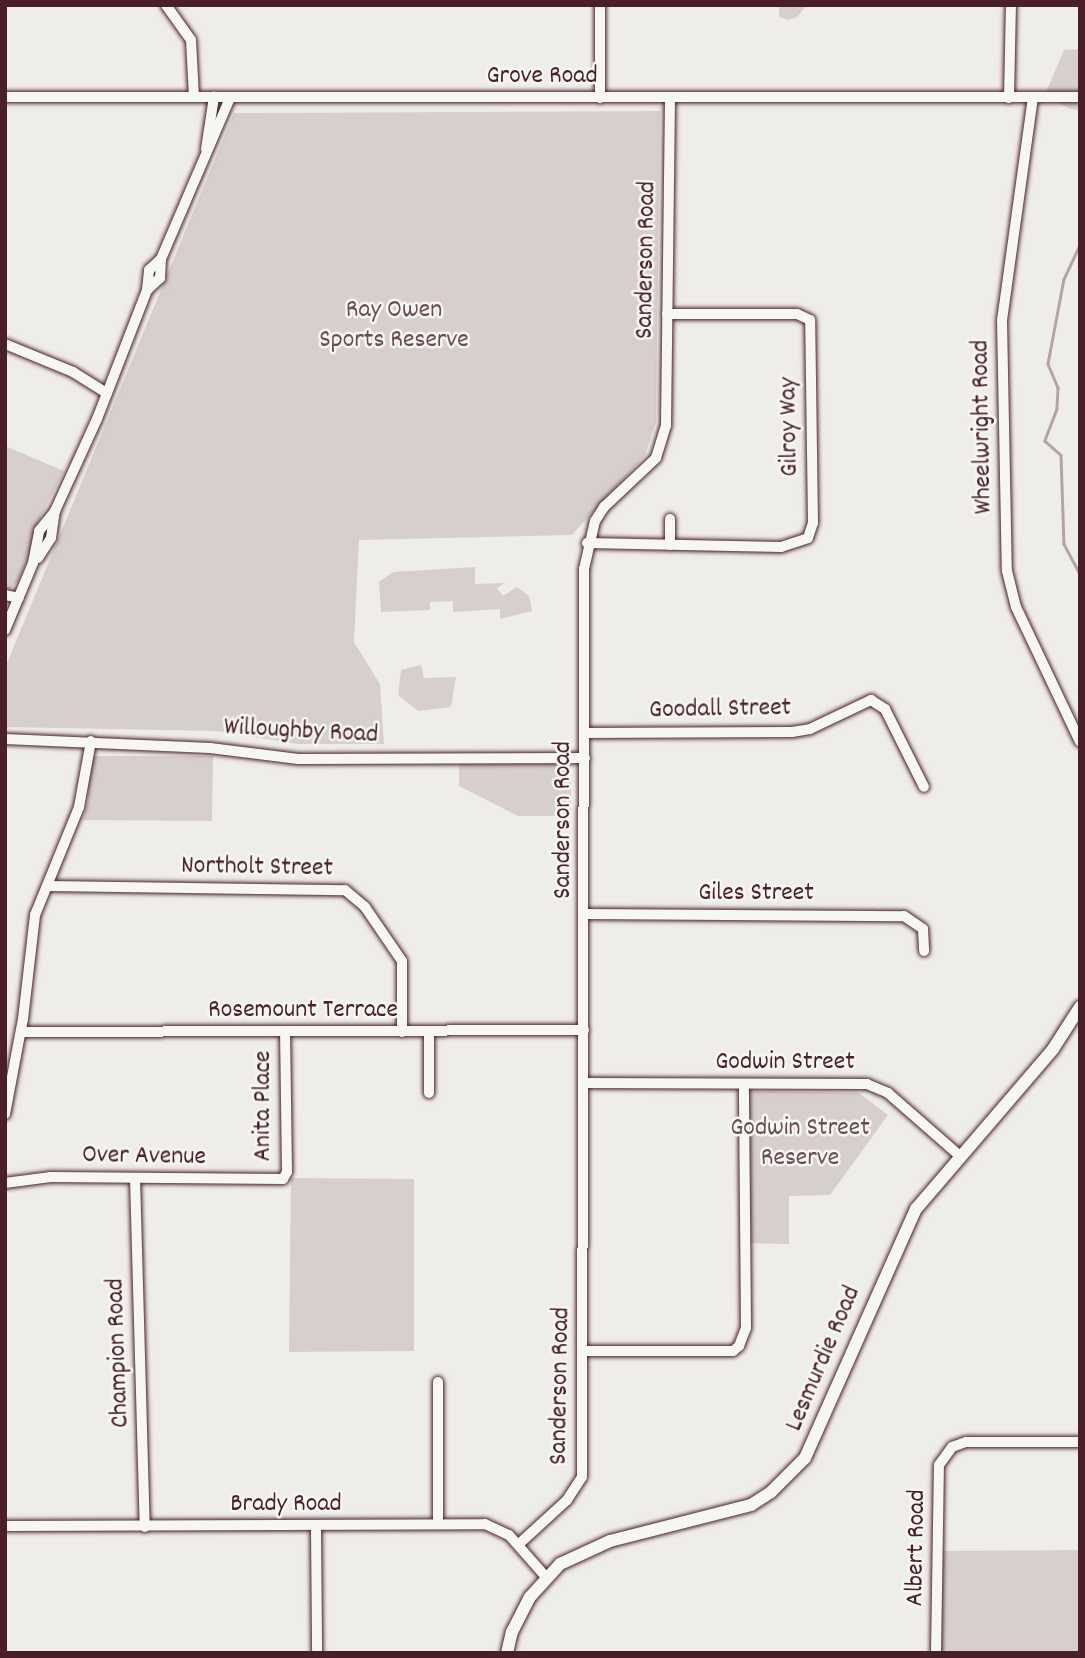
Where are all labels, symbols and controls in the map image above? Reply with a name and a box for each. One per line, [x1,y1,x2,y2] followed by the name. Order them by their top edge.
[486,61,598,93] street label: Grove Road
[630,181,664,339] street label: Sanderson Road
[319,295,469,356] park label: Ray Owen Sports Reserve
[966,339,1000,515] street label: Wheelwright Road
[774,377,806,477] street label: Gilroy Way
[649,693,791,727] street label: Goodall Street
[223,712,379,752] street label: Willoughby Road
[548,741,580,899] street label: Sanderson Road
[181,851,333,885] street label: Northolt Street
[698,878,814,910] street label: Giles Street
[208,995,398,1027] street label: Rosemount Terrace
[715,1047,855,1079] street label: Godwin Street
[248,1051,280,1161] street label: Anita Place
[730,1113,870,1174] park label: Godwin Street Reserve
[82,1140,206,1174] street label: Over Avenue
[101,1278,137,1428] street label: Champion Road
[779,1282,869,1436] street label: Lesmurdie Road
[544,1307,578,1465] street label: Sanderson Road
[230,1489,342,1521] street label: Brady Road
[900,1489,934,1607] street label: Albert Road

